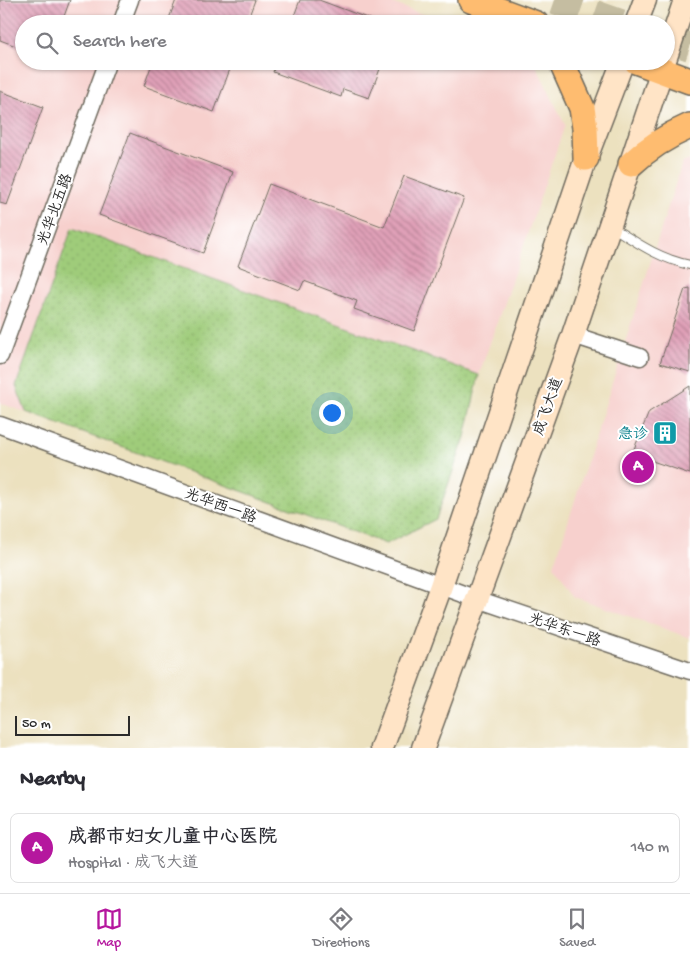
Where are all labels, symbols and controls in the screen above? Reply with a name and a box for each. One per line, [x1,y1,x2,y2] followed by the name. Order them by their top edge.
[15,15,675,70] search box
[33,29,61,57] icon: search
[73,31,167,54] text: Search here
[35,171,77,248] street label: 光华北五路
[530,375,568,438] street label: 成飞大道
[319,400,345,426] your location
[652,420,678,446] building icon: 急诊
[618,426,648,444] place label: 急诊
[622,448,654,486] pin: A
[182,486,259,528] street label: 光华西一路
[526,610,603,652] street label: 光华东一路
[15,713,130,736] scale bar
[22,716,51,733] text: 50 m
[20,768,85,793] text: Nearby
[68,827,277,850] text: 成都市妇女儿童中心医院
[32,839,42,858] text: A
[631,839,669,858] text: 140 m
[68,855,198,874] text: Hospital · 成飞大道
[95,905,123,952] tab: Map
[313,905,370,952] tab: Directions
[559,905,595,952] tab: Saved

